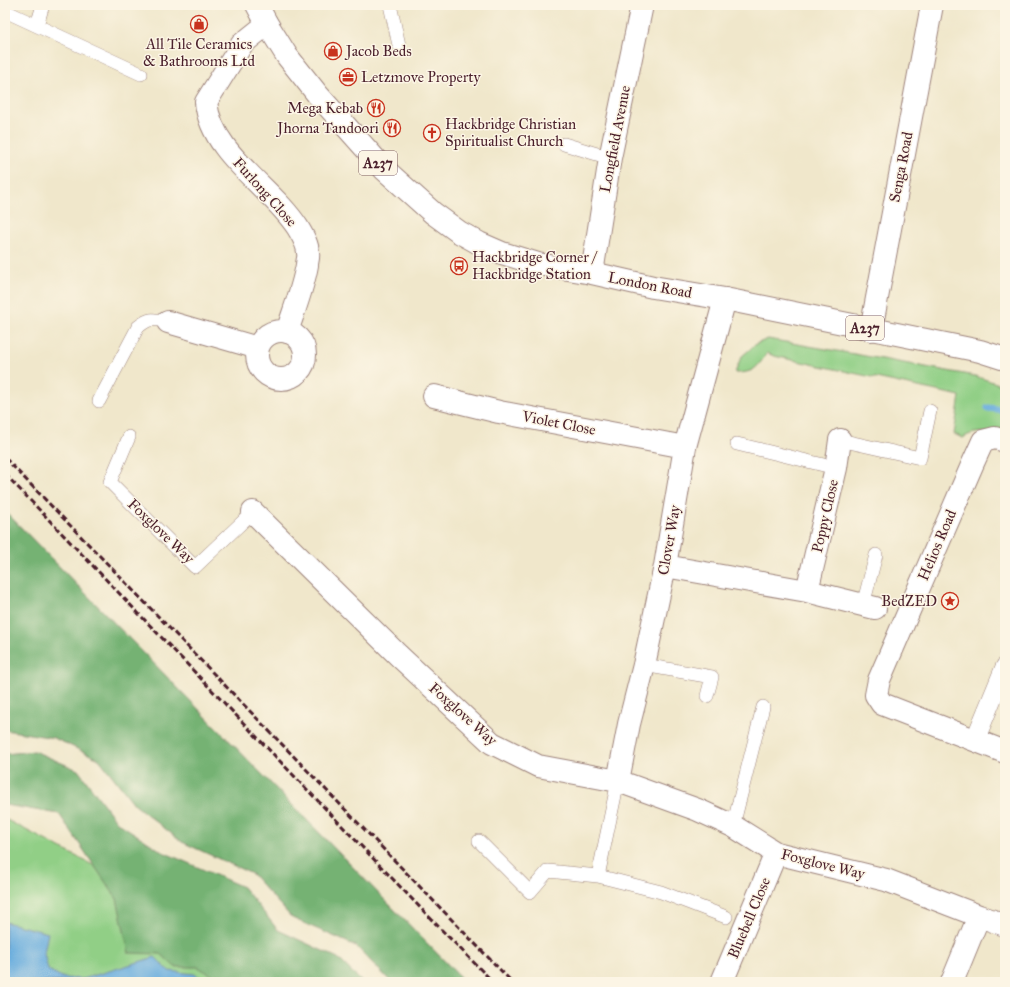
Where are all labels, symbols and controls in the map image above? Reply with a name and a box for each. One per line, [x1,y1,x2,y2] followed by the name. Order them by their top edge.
[189,14,209,34] shop icon: All Tile Ceramics & Bathrooms Ltd
[143,35,255,70] place label: All Tile Ceramics & Bathrooms Ltd
[323,41,343,61] shop icon: Jacob Beds
[344,42,412,61] place label: Jacob Beds
[338,67,358,87] office icon: Letzmove Property
[361,68,482,86] place label: Letzmove Property
[596,84,634,194] street label: Longfield Avenue
[366,98,386,118] restaurant icon: Mega Kebab
[287,99,363,117] place label: Mega Kebab
[445,115,576,150] place label: Hackbridge Christian Spiritualist Church
[382,118,402,138] restaurant icon: Jhorna Tandoori
[275,119,379,138] place label: Jhorna Tandoori
[422,123,442,143] church icon: Hackbridge Christian Spiritualist Church
[885,130,917,204] street label: Senga Road
[359,151,397,175] road number: A237
[229,154,301,230] street label: Furlong Close
[472,248,598,283] place label: Hackbridge Corner / Hackbridge Station
[449,256,469,276] bus stop icon: Hackbridge Corner / Hackbridge Station
[606,268,694,302] street label: London Road
[846,316,884,340] road number: A237
[520,407,597,439] street label: Violet Close
[808,478,842,554] street label: Poppy Close
[124,495,199,568] street label: Foxglove Way
[654,503,684,576] street label: Clover Way
[914,506,960,583] street label: Helios Road
[940,591,960,611] place icon: BedZED
[881,592,937,610] place label: BedZED
[425,679,501,750] street label: Foxglove Way
[779,845,868,883] street label: Foxglove Way
[724,875,774,961] street label: Bluebell Close

